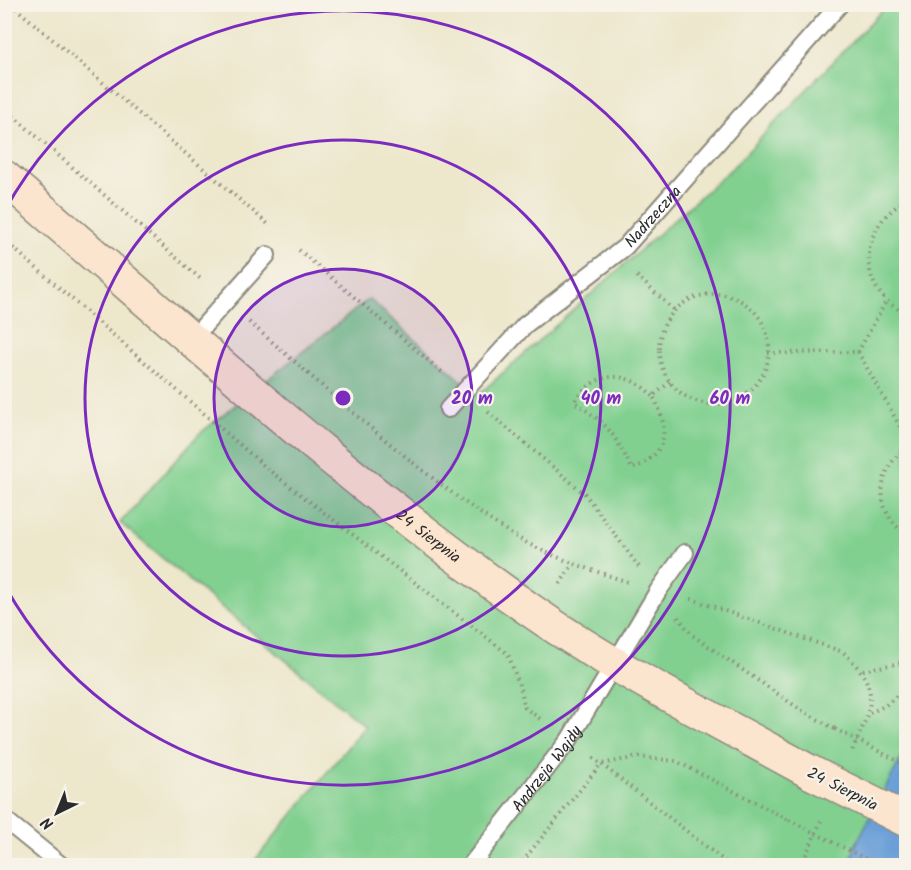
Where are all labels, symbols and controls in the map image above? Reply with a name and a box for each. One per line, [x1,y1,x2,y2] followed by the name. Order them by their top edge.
[619,180,688,254] street label: Nadrzeczna
[451,385,493,414] text: 20 m
[581,385,622,414] text: 40 m
[710,385,751,414] text: 60 m
[333,388,353,408] centre of rings
[390,503,466,570] street label: 24 Sierpnia
[506,721,589,818] street label: Andrzeja Wajdy
[802,761,882,818] street label: 24 Sierpnia
[27,783,87,843] north arrow
[36,810,60,835] text: N

